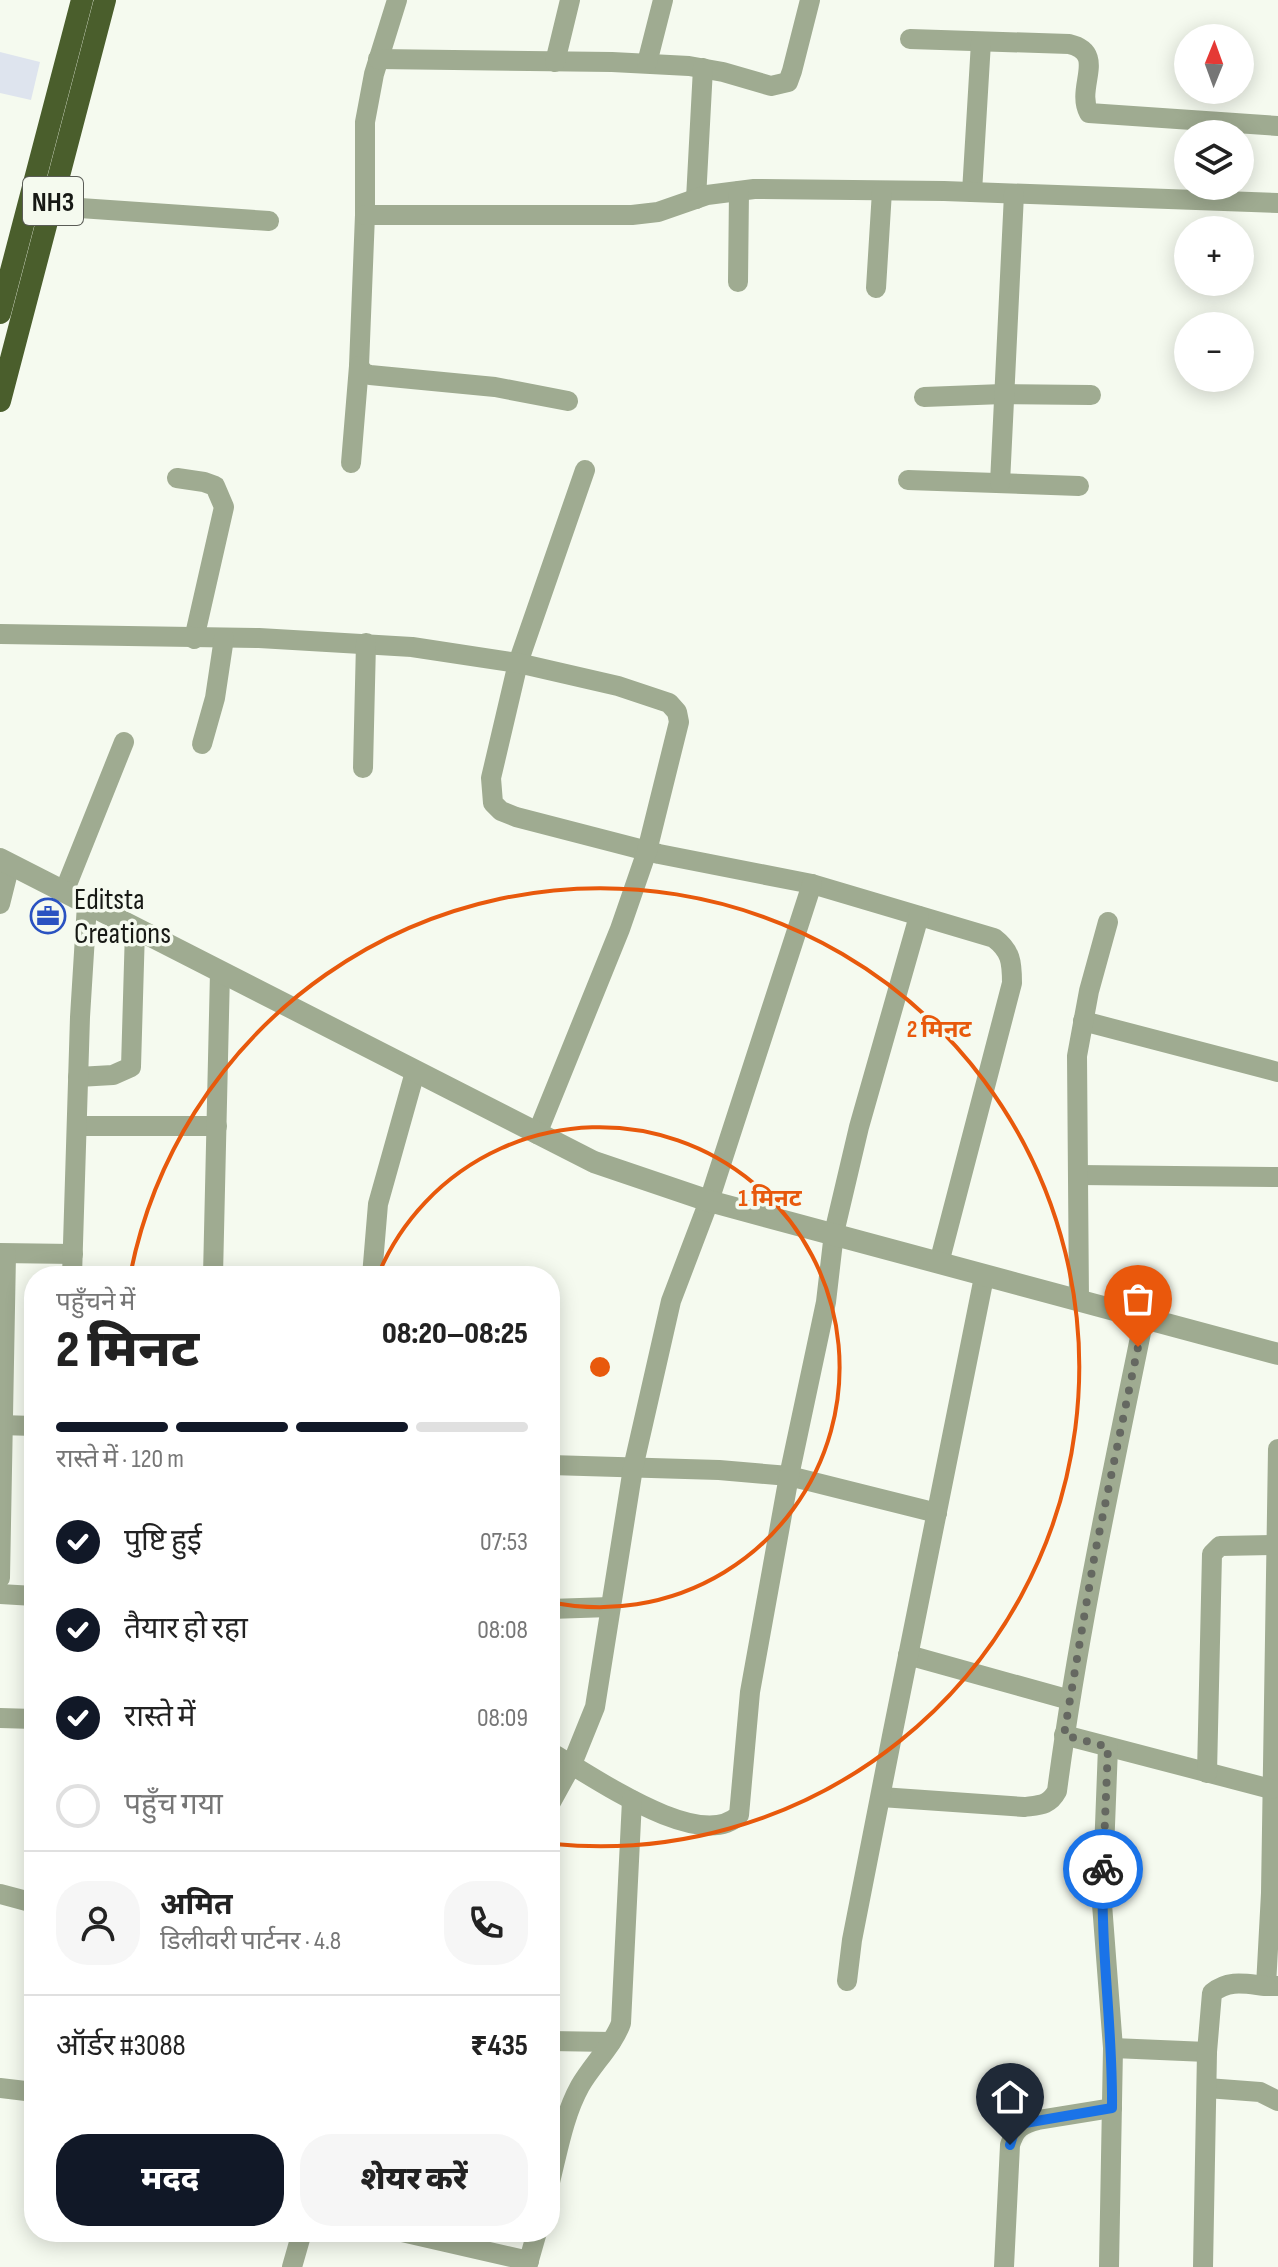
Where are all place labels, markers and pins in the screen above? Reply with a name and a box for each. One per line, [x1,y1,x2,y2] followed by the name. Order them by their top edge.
[74,882,171,952] place label: Editsta Creations
[29,897,67,935] office icon: Editsta Creations
[1104,1265,1172,1347] pin
[586,1353,614,1381] centre of rings
[976,2063,1044,2145] pin

